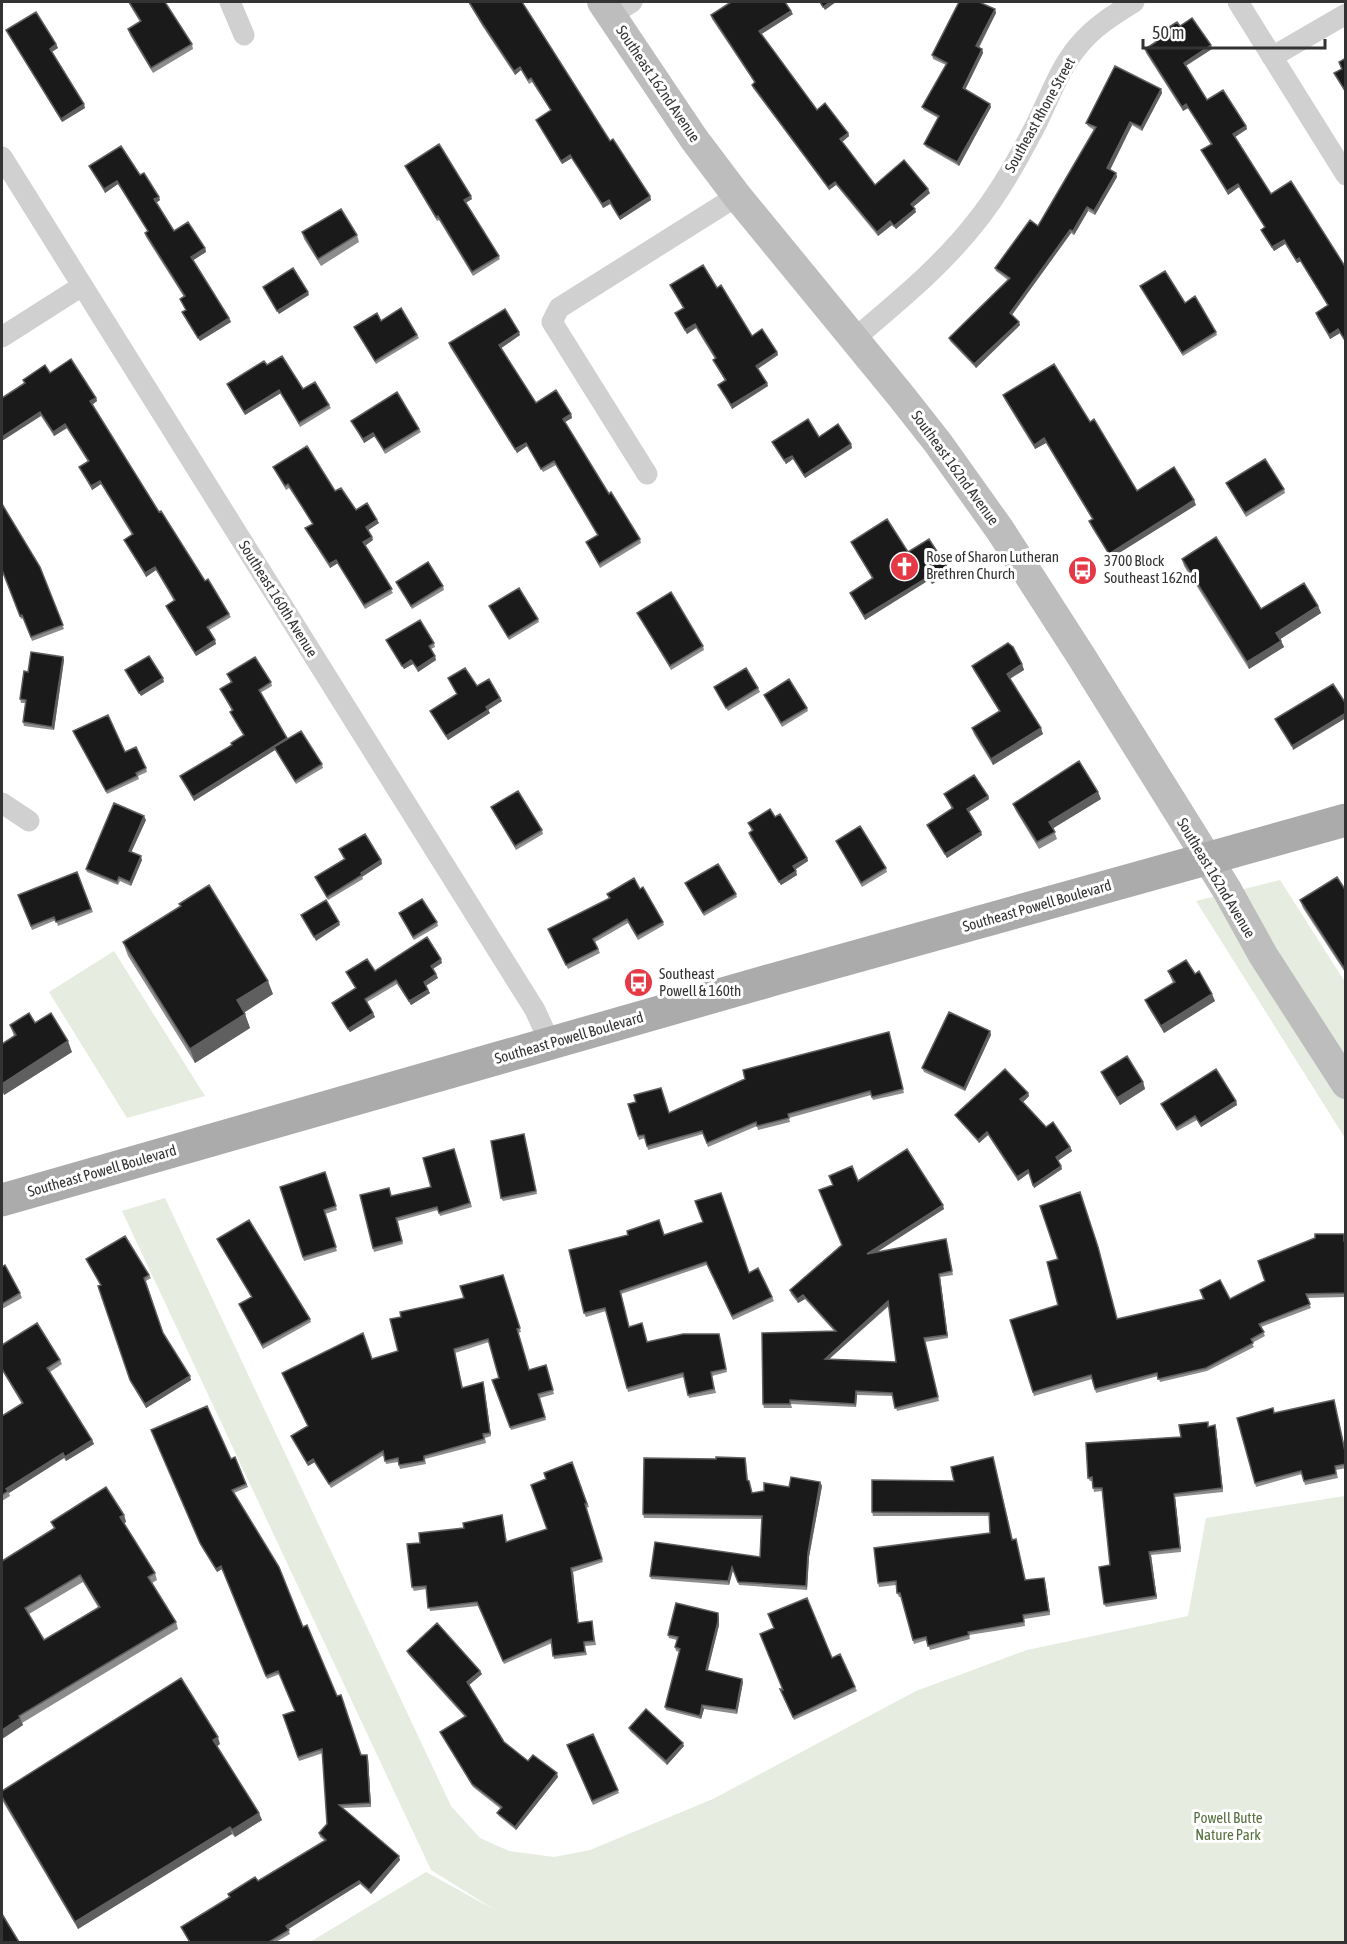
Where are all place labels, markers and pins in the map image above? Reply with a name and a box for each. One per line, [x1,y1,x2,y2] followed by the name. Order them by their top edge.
[926,548,1059,582] place label: Rose of Sharon Lutheran Brethren Church
[889,550,921,582] church icon: Rose of Sharon Lutheran Brethren Church
[1104,552,1197,586] place label: 3700 Block Southeast 162nd
[1067,554,1099,586] bus stop icon: 3700 Block Southeast 162nd
[659,965,741,999] place label: Southeast Powell & 160th
[622,967,654,999] bus stop icon: Southeast Powell & 160th

